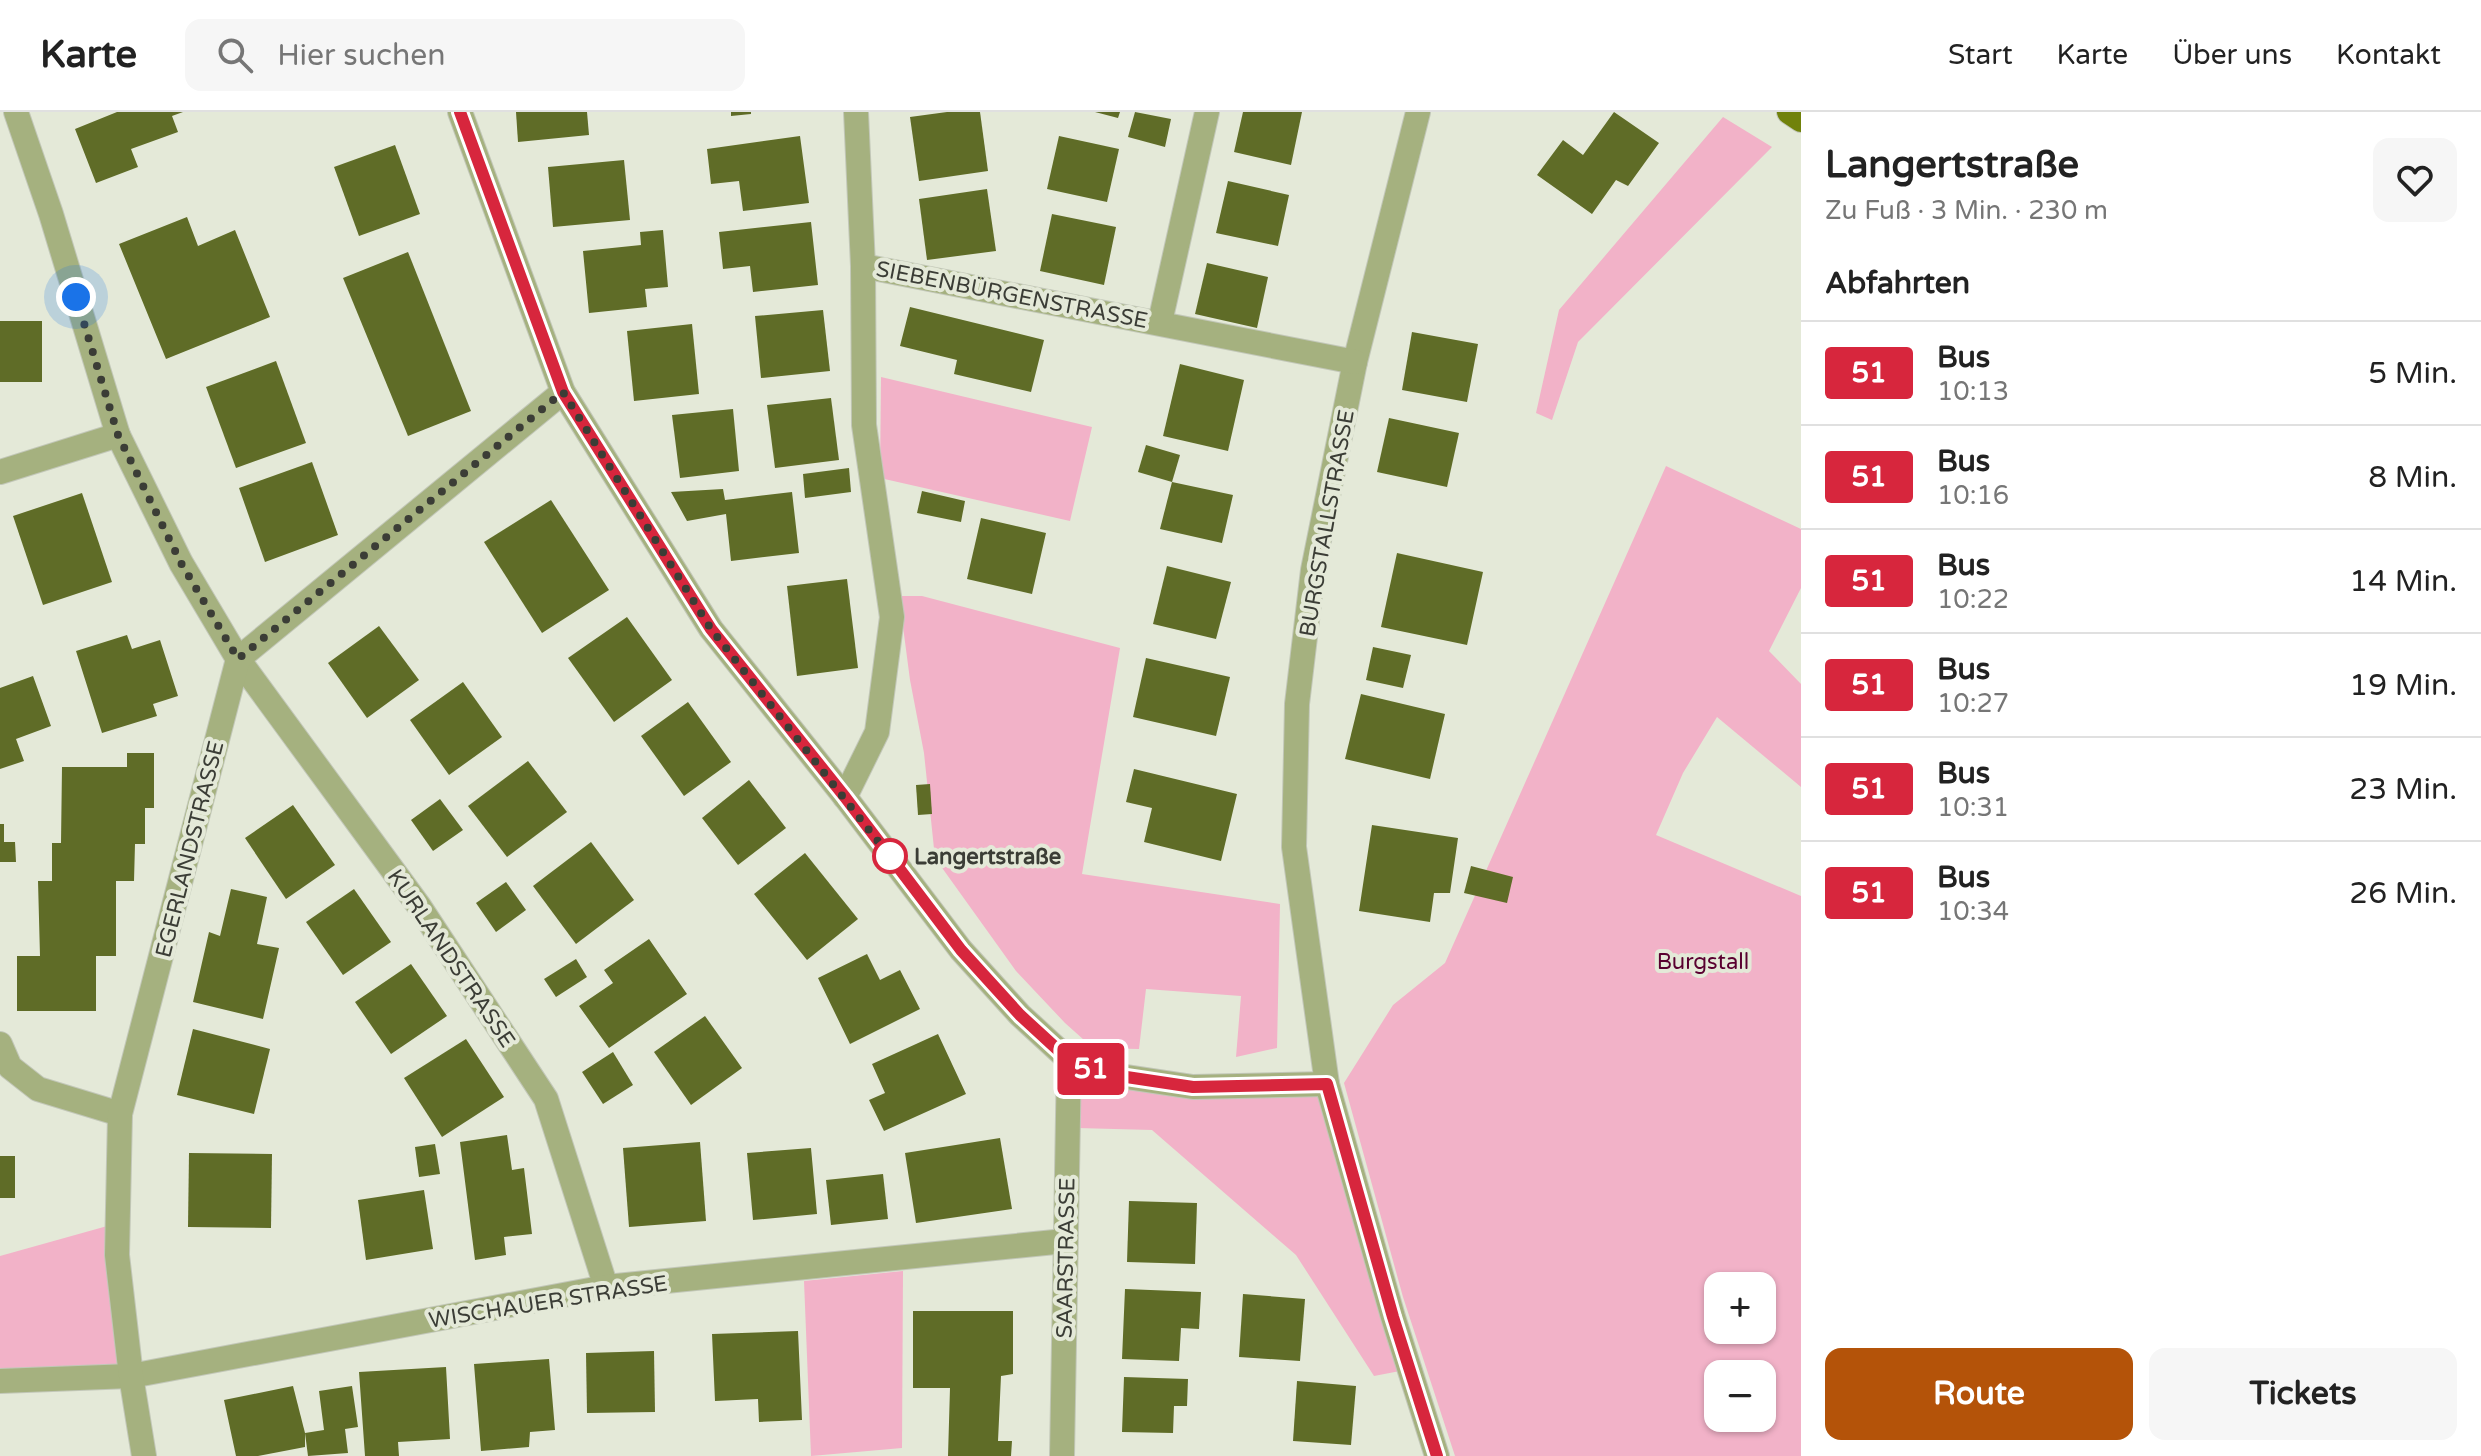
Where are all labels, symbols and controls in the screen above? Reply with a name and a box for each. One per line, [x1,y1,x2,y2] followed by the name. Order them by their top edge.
[185,19,745,91] search box
[40,32,137,78] text: Karte
[213,33,257,77] icon: search
[277,37,445,74] text: Hier suchen
[1948,38,2013,72] text: Start
[2057,38,2128,72] text: Karte
[2172,38,2292,72] text: Über uns
[2336,38,2441,72] text: Kontakt
[2373,138,2457,222] button: heart
[1825,142,2079,188] text: Langertstraße
[1825,195,2108,226] text: Zu Fuß · 3 Min. · 230 m
[874,256,1150,334] street label: SIEBENBÜRGENSTRASSE
[1825,265,1970,302] text: Abfahrten
[56,277,96,317] your location
[1937,339,1990,376] text: Bus
[2368,355,2457,392] text: 5 Min.
[1851,356,1887,390] text: 51
[1937,376,2009,407] text: 10:13
[1294,408,1360,639] street label: BURGSTALLSTRASSE
[1937,443,1990,480] text: Bus
[2368,459,2457,496] text: 8 Min.
[1851,460,1887,494] text: 51
[1937,480,2009,511] text: 10:16
[1937,547,1990,584] text: Bus
[2349,563,2457,600] text: 14 Min.
[1851,564,1887,598] text: 51
[1937,584,2009,615] text: 10:22
[1937,651,1990,688] text: Bus
[2349,667,2457,704] text: 19 Min.
[1851,668,1887,702] text: 51
[1937,688,2009,719] text: 10:27
[150,738,229,960] street label: EGERLANDSTRASSE
[1937,755,1990,792] text: Bus
[2349,771,2457,808] text: 23 Min.
[1851,772,1887,806] text: 51
[1937,792,2009,823] text: 10:31
[873,839,907,873] marker: Langertstraße
[914,844,1061,870] place label: Langertstraße
[1937,859,1990,896] text: Bus
[382,865,520,1053] street label: KURLANDSTRASSE
[2349,875,2457,912] text: 26 Min.
[1851,876,1887,910] text: 51
[1937,896,2009,927] text: 10:34
[1657,949,1749,975] park label: Burgstall
[1055,1043,1127,1095] line badge: 51
[1073,1052,1109,1086] text: 51
[1052,1177,1080,1339] street label: SAARSTRASSE
[427,1270,669,1334] street label: WISCHAUER STRASSE
[1704,1272,1776,1432] map controls
[1704,1272,1776,1344] button: +
[1825,1348,2133,1440] button: Route
[2149,1348,2457,1440] button: Tickets
[1704,1360,1776,1432] button: −

